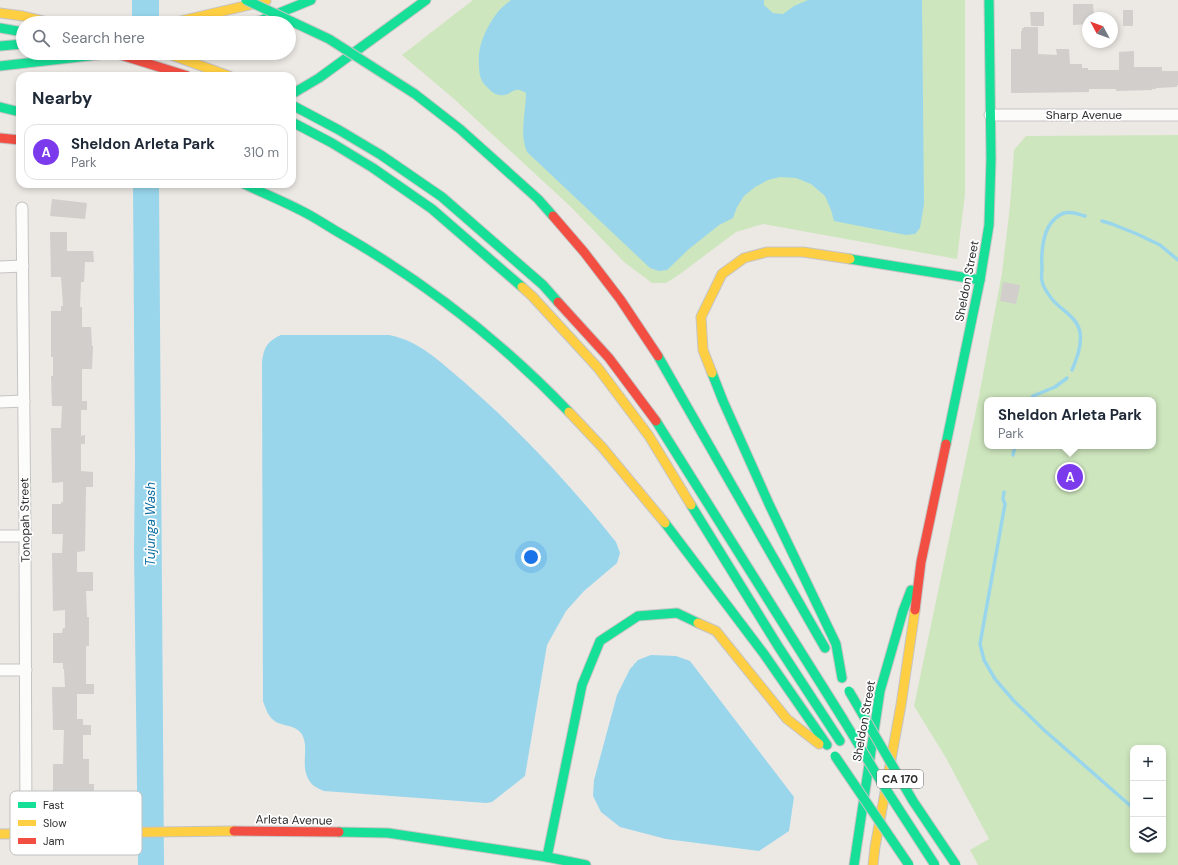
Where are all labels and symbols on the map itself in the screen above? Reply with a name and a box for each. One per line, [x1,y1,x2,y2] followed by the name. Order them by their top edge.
[1082,12,1118,48] north arrow
[1046,107,1122,123] street label: Sharp Avenue
[951,239,983,323] street label: Sheldon Street
[1057,462,1083,492] pin: A
[16,477,34,563] street label: Tonopah Street
[142,482,159,566] water label: Tujunga Wash
[521,547,541,567] your location
[849,679,879,763] street label: Sheldon Street
[877,770,923,788] road number: CA 170
[10,791,142,855] legend
[43,798,64,812] text: Fast
[255,811,333,829] street label: Arleta Avenue
[43,816,67,830] text: Slow
[43,834,64,848] text: Jam

